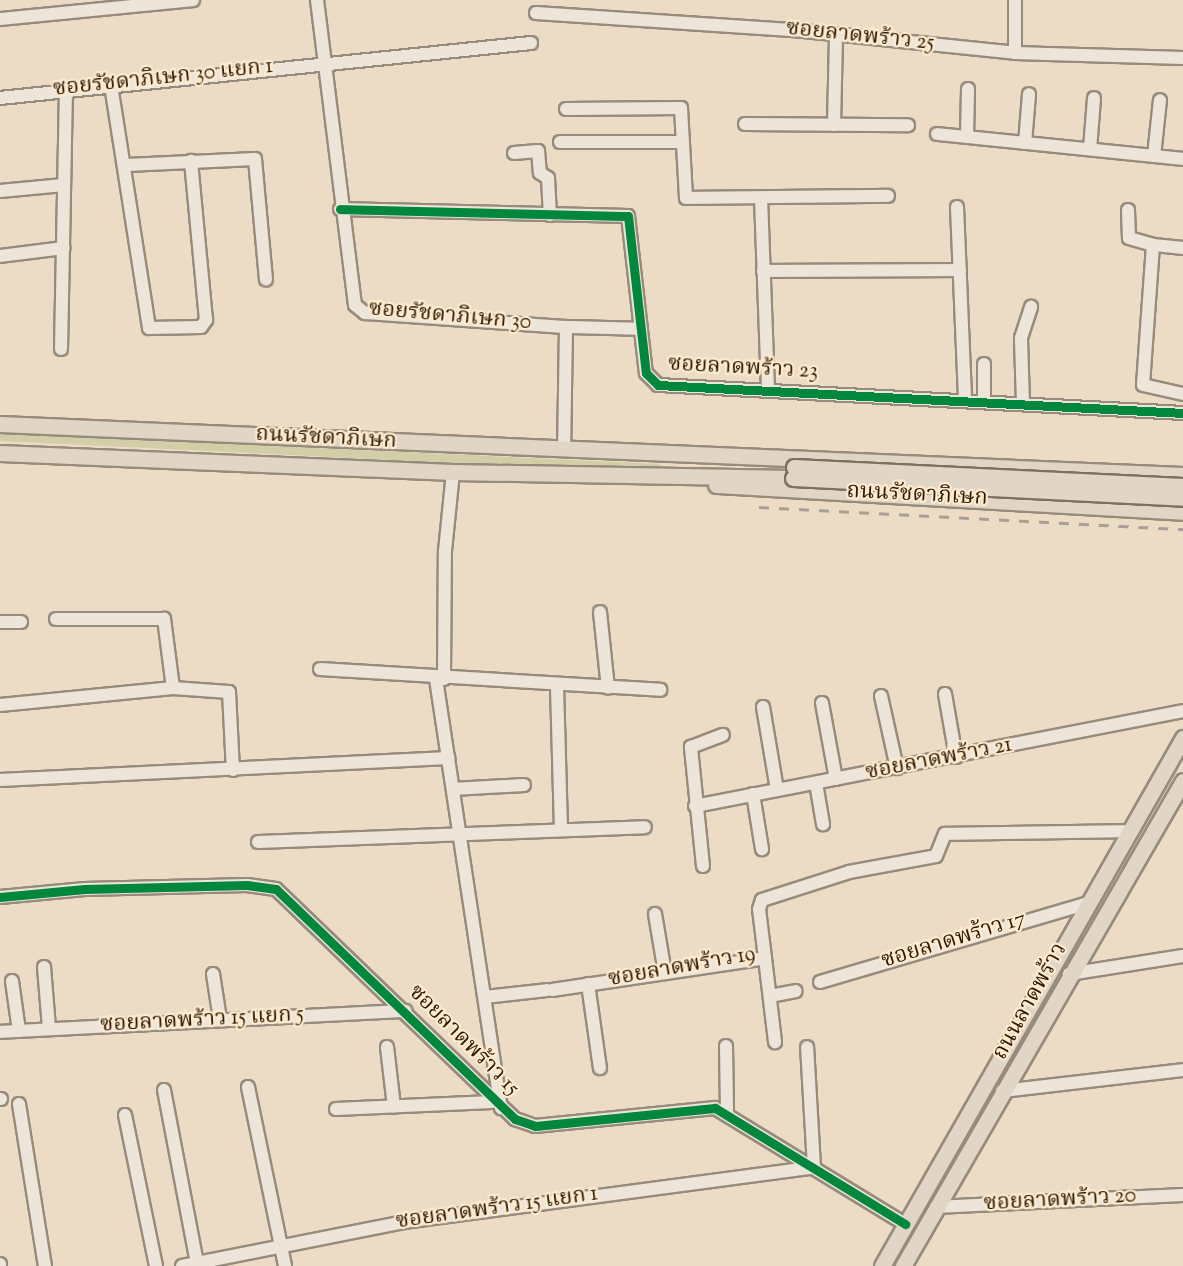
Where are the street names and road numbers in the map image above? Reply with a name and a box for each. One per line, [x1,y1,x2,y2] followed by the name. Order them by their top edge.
[785,16,935,58] street label: ซอยลาดพร้าว 25
[52,54,274,104] street label: ซอยรัชดาภิเษก 30 แยก 1
[368,297,532,337] street label: ซอยรัชดาภิเษก 30
[667,352,819,386] street label: ซอยลาดพร้าว 23
[255,422,397,456] street label: ถนนรัชดาภิเษก
[846,479,988,513] street label: ถนนรัชดาภิเษก
[863,733,1015,787] street label: ซอยลาดพร้าว 21
[879,907,1029,975] street label: ซอยลาดพร้าว 17
[988,939,1074,1065] street label: ถนนลาดพร้าว
[606,942,758,994] street label: ซอยลาดพร้าว 19
[402,980,524,1102] street label: ซอยลาดพร้าว 15
[100,1002,304,1040] street label: ซอยลาดพร้าว 15 แยก 5
[394,1182,600,1236] street label: ซอยลาดพร้าว 15 แยก 1
[983,1184,1137,1218] street label: ซอยลาดพร้าว 20

